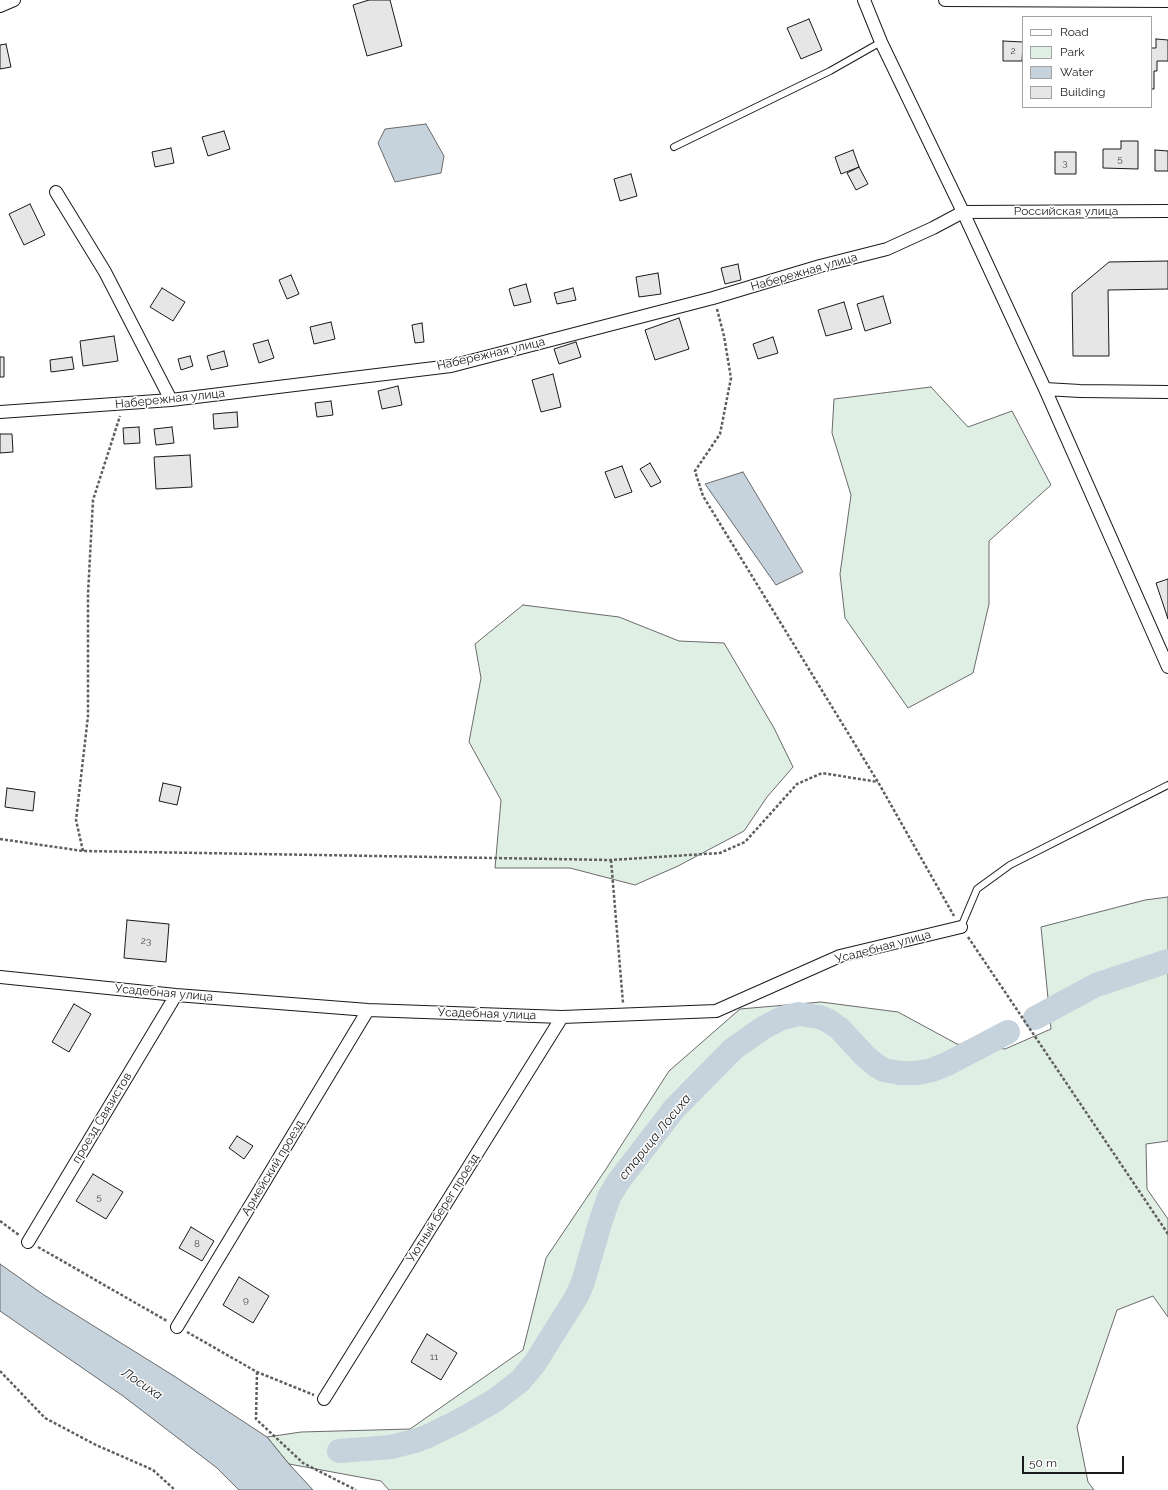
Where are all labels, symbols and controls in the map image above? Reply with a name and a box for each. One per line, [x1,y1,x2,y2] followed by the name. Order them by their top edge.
[1022,16,1152,108] legend
[1060,25,1089,39] text: Road
[1010,45,1016,57] house number: 2
[1060,45,1085,59] text: Park
[1060,65,1094,79] text: Water
[1060,85,1106,99] text: Building
[1117,153,1123,165] house number: 5
[1062,157,1068,169] house number: 3
[1014,204,1118,218] street label: Российская улица
[749,250,859,294] street label: Набережная улица
[436,335,546,373] street label: Набережная улица
[114,386,226,412] street label: Набережная улица
[834,927,932,967] street label: Усадебная улица
[141,935,151,947] house number: 23
[114,982,214,1004] street label: Усадебная улица
[437,1005,537,1023] street label: Усадебная улица
[69,1070,135,1166] street label: проезд Связистов
[616,1091,694,1183] water label: старица Лосиха
[239,1118,307,1218] street label: Армейский проезд
[404,1151,482,1265] street label: Уютный берег проезд
[96,1191,102,1203] house number: 5
[194,1238,200,1250] house number: 8
[243,1294,249,1306] house number: 9
[430,1351,438,1363] house number: 11
[119,1365,165,1403] water label: Лосиха
[1024,1448,1126,1474] scale bar
[1029,1456,1057,1470] text: 50 m

